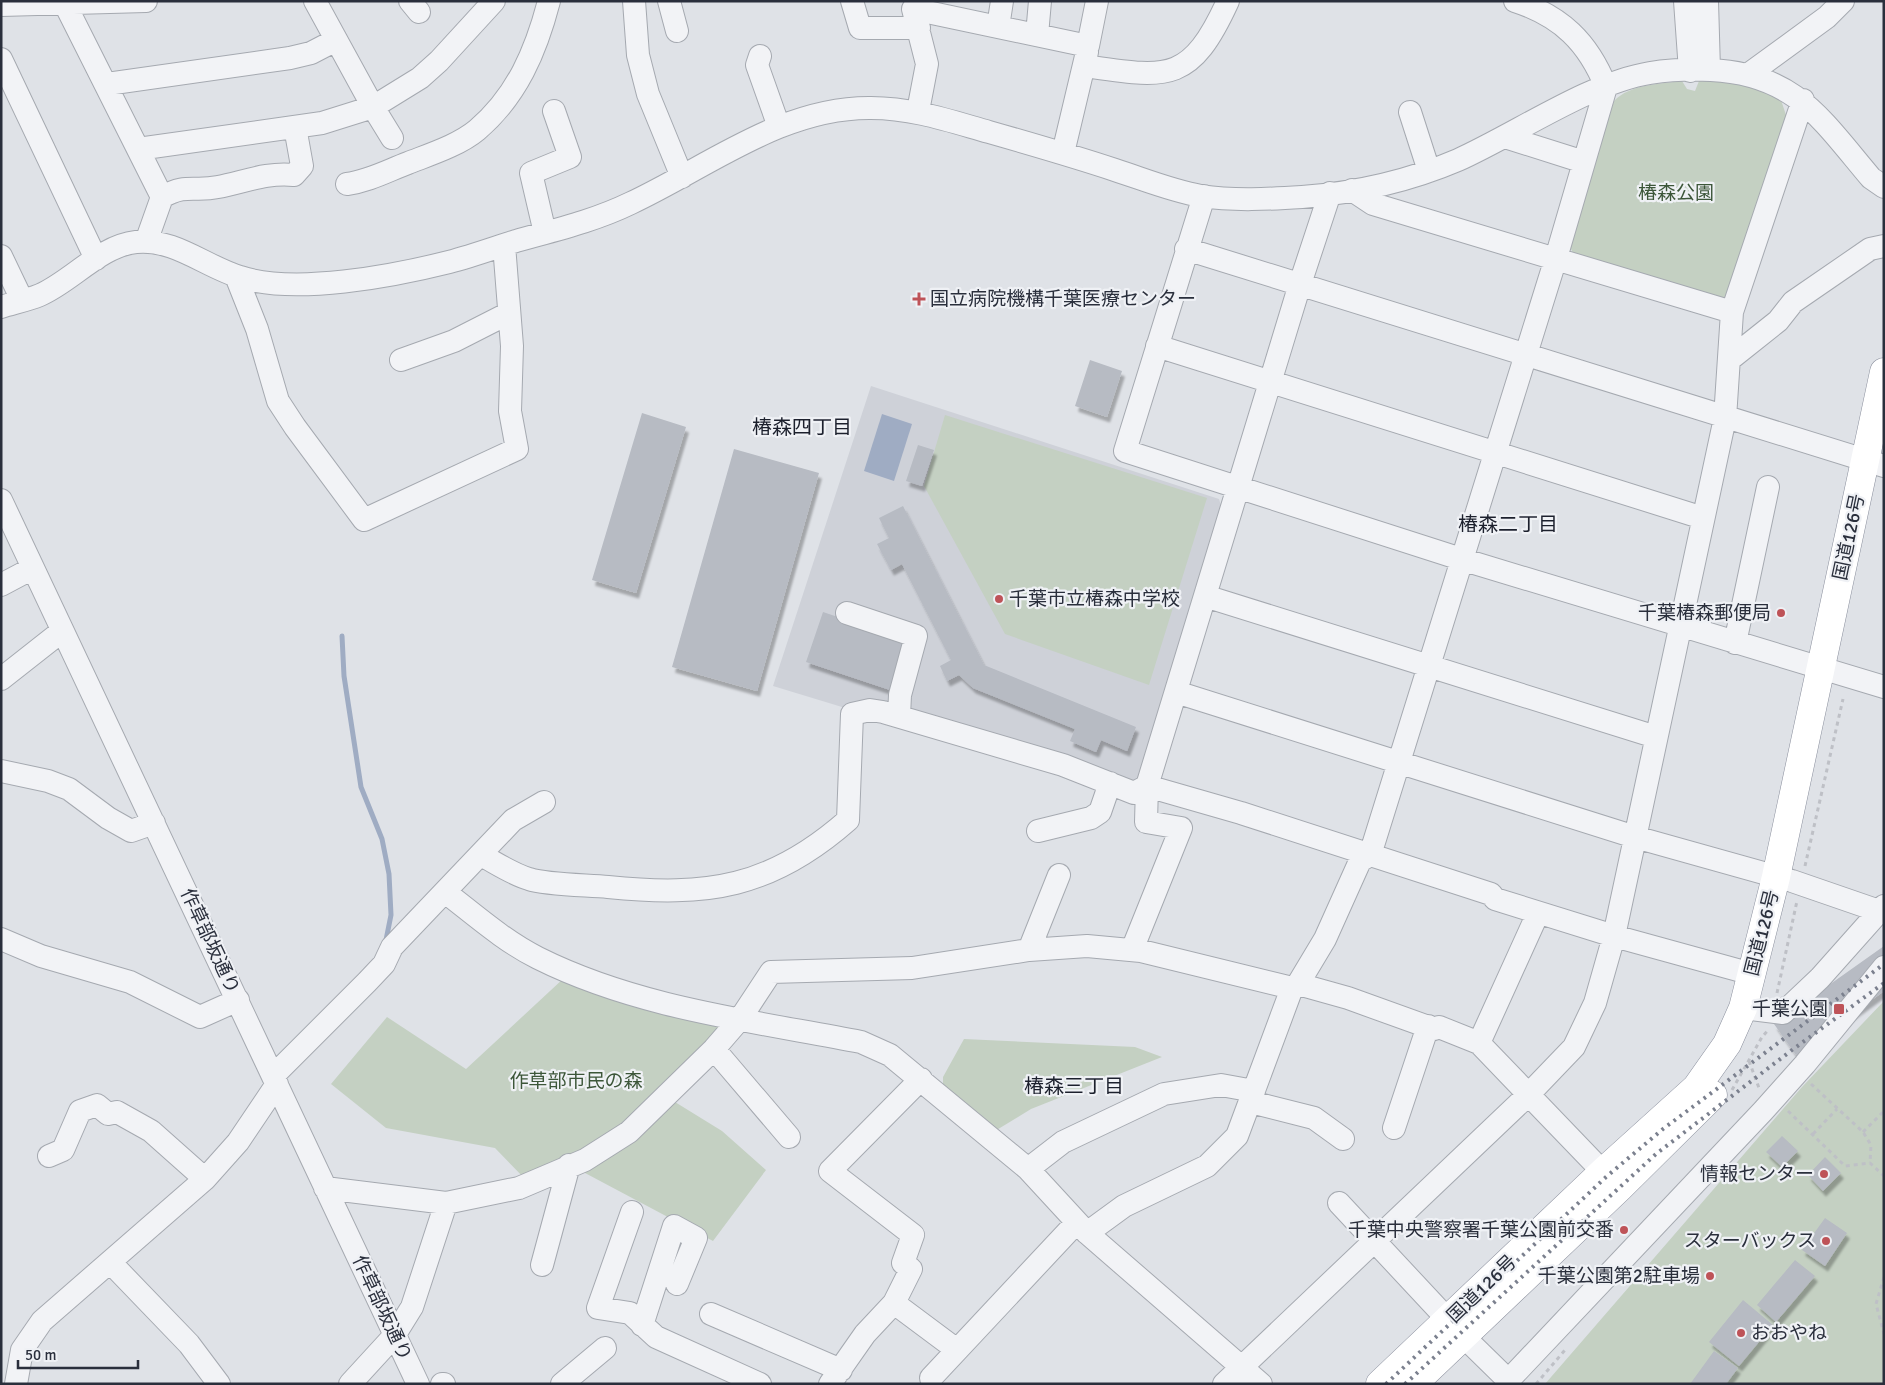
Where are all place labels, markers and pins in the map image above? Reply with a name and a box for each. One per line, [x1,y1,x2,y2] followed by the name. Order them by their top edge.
[930,287,1196,311] place label: 国立病院機構千葉医療センター
[912,292,926,306] marker: 国立病院機構千葉医療センター
[1009,587,1180,611] place label: 千葉市立椿森中学校
[993,593,1005,605] marker: 千葉市立椿森中学校
[1638,601,1771,625] place label: 千葉椿森郵便局
[1775,607,1787,619] marker: 千葉椿森郵便局
[1752,997,1828,1021] place label: 千葉公園
[1832,1002,1846,1016] marker: 千葉公園
[1700,1162,1814,1186] place label: 情報センター
[1818,1168,1830,1180] marker: 情報センター
[1348,1218,1614,1242] place label: 千葉中央警察署千葉公園前交番
[1618,1224,1630,1236] marker: 千葉中央警察署千葉公園前交番
[1684,1229,1816,1253] place label: スターバックス
[1820,1235,1832,1247] marker: スターバックス
[1538,1264,1700,1288] place label: 千葉公園第2駐車場
[1704,1270,1716,1282] marker: 千葉公園第2駐車場
[1751,1321,1827,1345] place label: おおやね
[1735,1327,1747,1339] marker: おおやね

